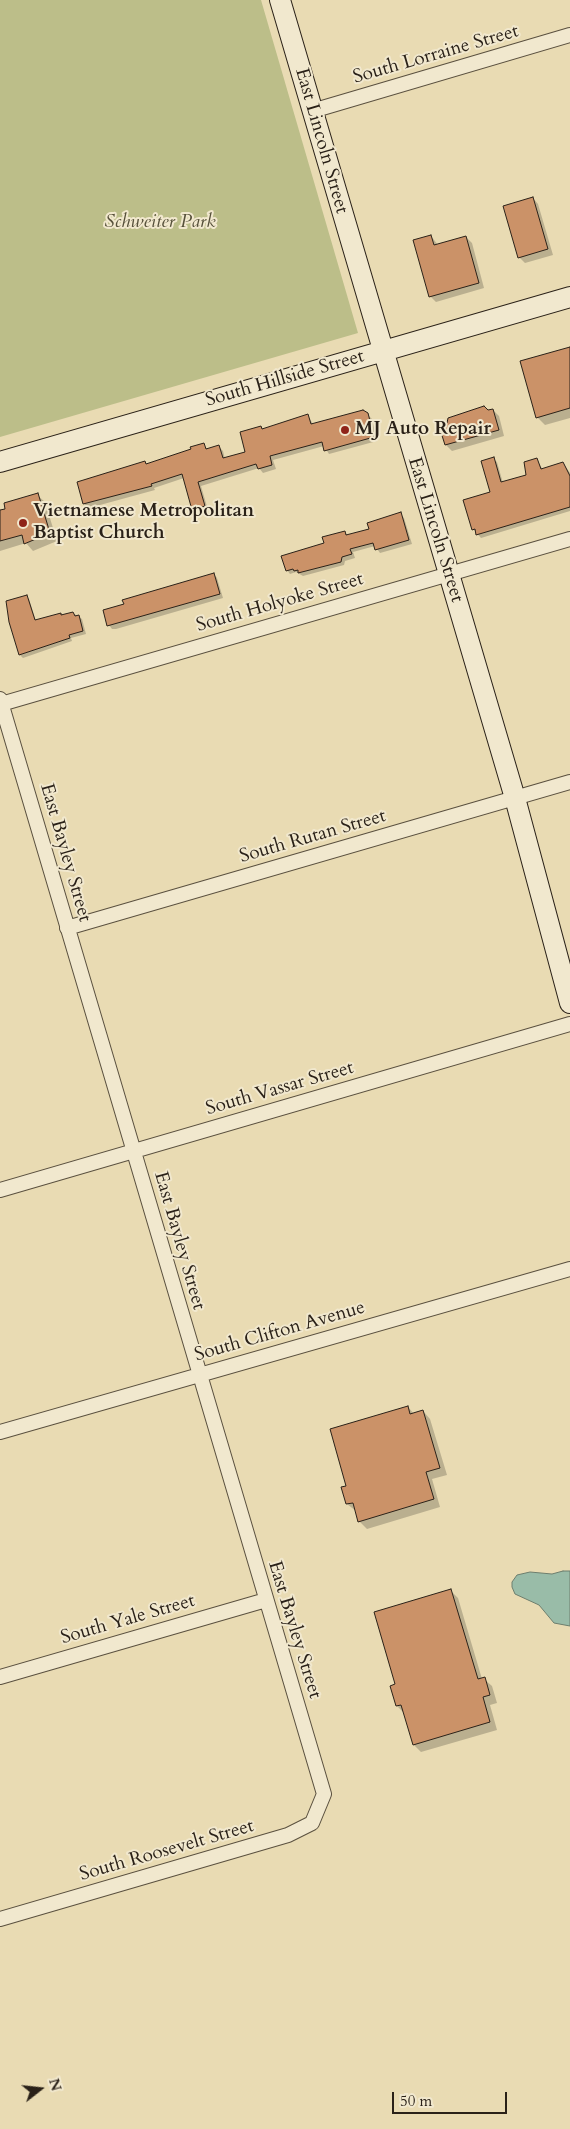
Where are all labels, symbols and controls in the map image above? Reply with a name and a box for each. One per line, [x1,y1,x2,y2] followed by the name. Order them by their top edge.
[351,20,521,90] street label: South Lorraine Street
[289,66,353,216] street label: East Lincoln Street
[104,212,216,234] park label: Schweiter Park
[203,345,367,413] street label: South Hillside Street
[355,419,491,441] place label: MJ Auto Repair
[339,424,351,436] marker: MJ Auto Repair
[402,455,468,605] street label: East Lincoln Street
[33,501,254,545] place label: Vietnamese Metropolitan Baptist Church
[17,517,29,529] marker: Vietnamese Metropolitan Baptist Church
[194,568,366,638] street label: South Holyoke Street
[34,781,96,925] street label: East Bayley Street
[237,805,389,869] street label: South Rutan Street
[204,1057,356,1121] street label: South Vassar Street
[148,1169,210,1313] street label: East Bayley Street
[192,1297,368,1367] street label: South Clifton Avenue
[262,1558,326,1702] street label: East Bayley Street
[58,1590,198,1650] street label: South Yale Street
[77,1815,257,1887] street label: South Roosevelt Street
[15,2064,65,2114] north arrow
[44,2076,66,2093] text: N
[395,2082,510,2114] scale bar
[400,2091,432,2111] text: 50 m

